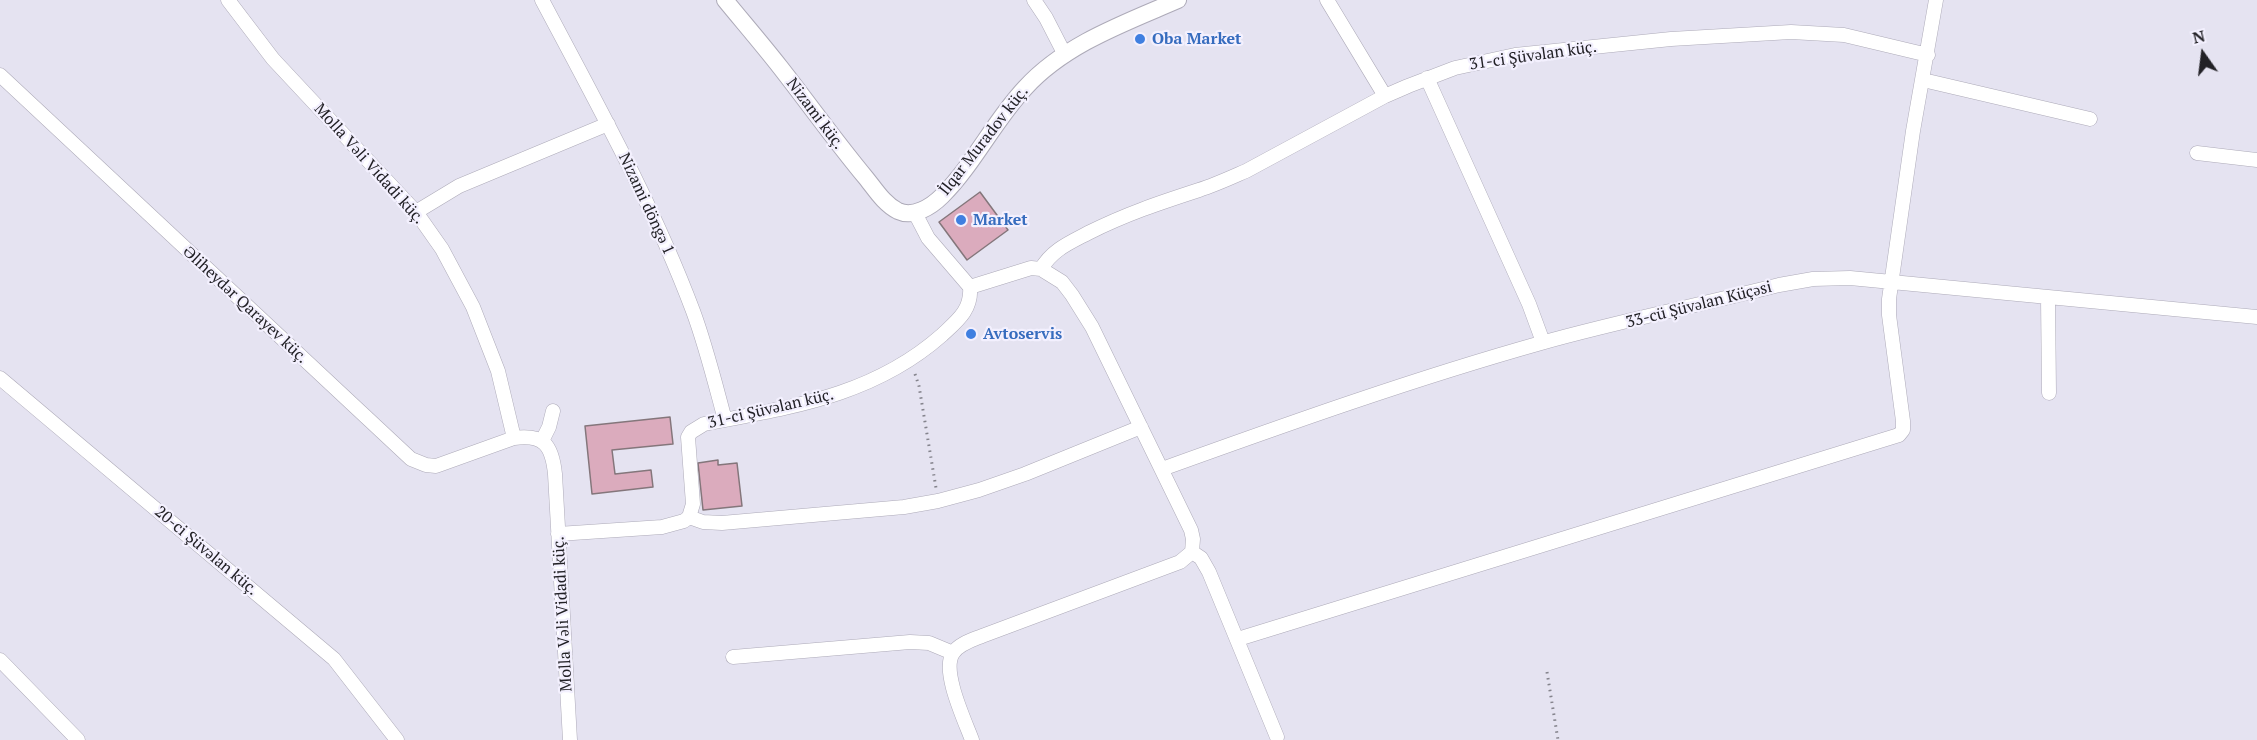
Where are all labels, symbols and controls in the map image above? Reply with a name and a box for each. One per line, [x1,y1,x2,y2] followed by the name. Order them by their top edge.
[2173,24,2233,84] north arrow
[2190,24,2207,49] text: N
[1152,29,1241,49] place label: Oba Market
[1133,32,1147,46] marker: Oba Market
[1468,38,1598,74] street label: 31-ci Şüvəlan küç.
[782,75,848,153] street label: Nizami küç.
[935,83,1033,199] street label: İlqar Muradov küç.
[310,100,428,228] street label: Molla Vəli Vidadi küç.
[614,150,678,258] street label: Nizami döngə 1
[973,210,1028,230] place label: Market
[954,213,968,227] marker: Market
[179,242,311,368] street label: Əliheydər Qarayev küç.
[1624,278,1774,332] street label: 33-cü Şüvəlan Küçəsi
[983,324,1062,344] place label: Avtoservis
[964,327,978,341] marker: Avtoservis
[706,385,836,433] street label: 31-ci Şüvəlan küç.
[151,502,261,600] street label: 20-ci Şüvəlan küç.
[549,536,577,692] street label: Molla Vəli Vidadi küç.

